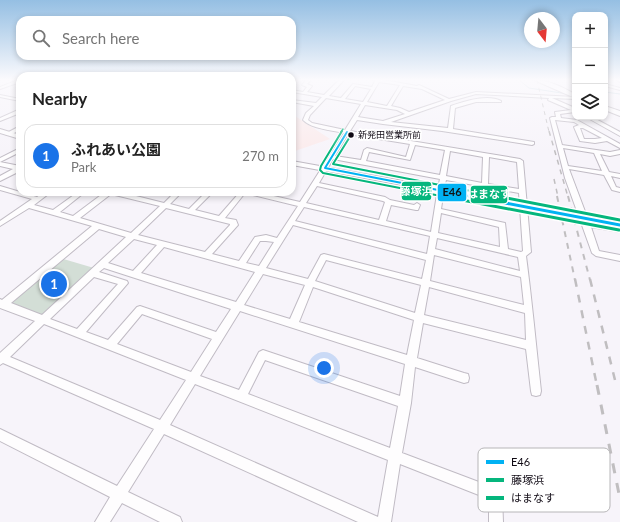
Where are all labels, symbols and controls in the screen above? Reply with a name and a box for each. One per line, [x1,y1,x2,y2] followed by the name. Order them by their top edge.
[524,12,560,48] north arrow
[572,12,608,120] map controls
[572,12,608,48] button: +
[16,16,296,60] search box
[30,27,52,49] icon: search
[62,29,139,47] text: Search here
[572,48,608,84] button: −
[572,84,608,120] button: layers
[32,88,87,109] text: Nearby
[358,129,421,140] place label: 新発田営業所前
[346,130,356,140] marker: 新発田営業所前
[71,140,161,158] text: ふれあい公園
[42,148,50,164] text: 1
[242,148,279,164] text: 270 m
[71,159,96,175] text: Park
[401,181,432,201] line badge: 藤塚浜
[437,183,467,202] line badge: E46
[400,184,433,197] text: 藤塚浜
[442,185,462,198] text: E46
[470,185,508,204] line badge: はまなす
[467,187,511,200] text: はまなす
[41,269,67,299] pin: 1
[314,358,334,378] your location
[478,448,610,512] legend
[511,455,530,468] text: E46
[511,473,544,486] text: 藤塚浜
[511,491,555,504] text: はまなす

